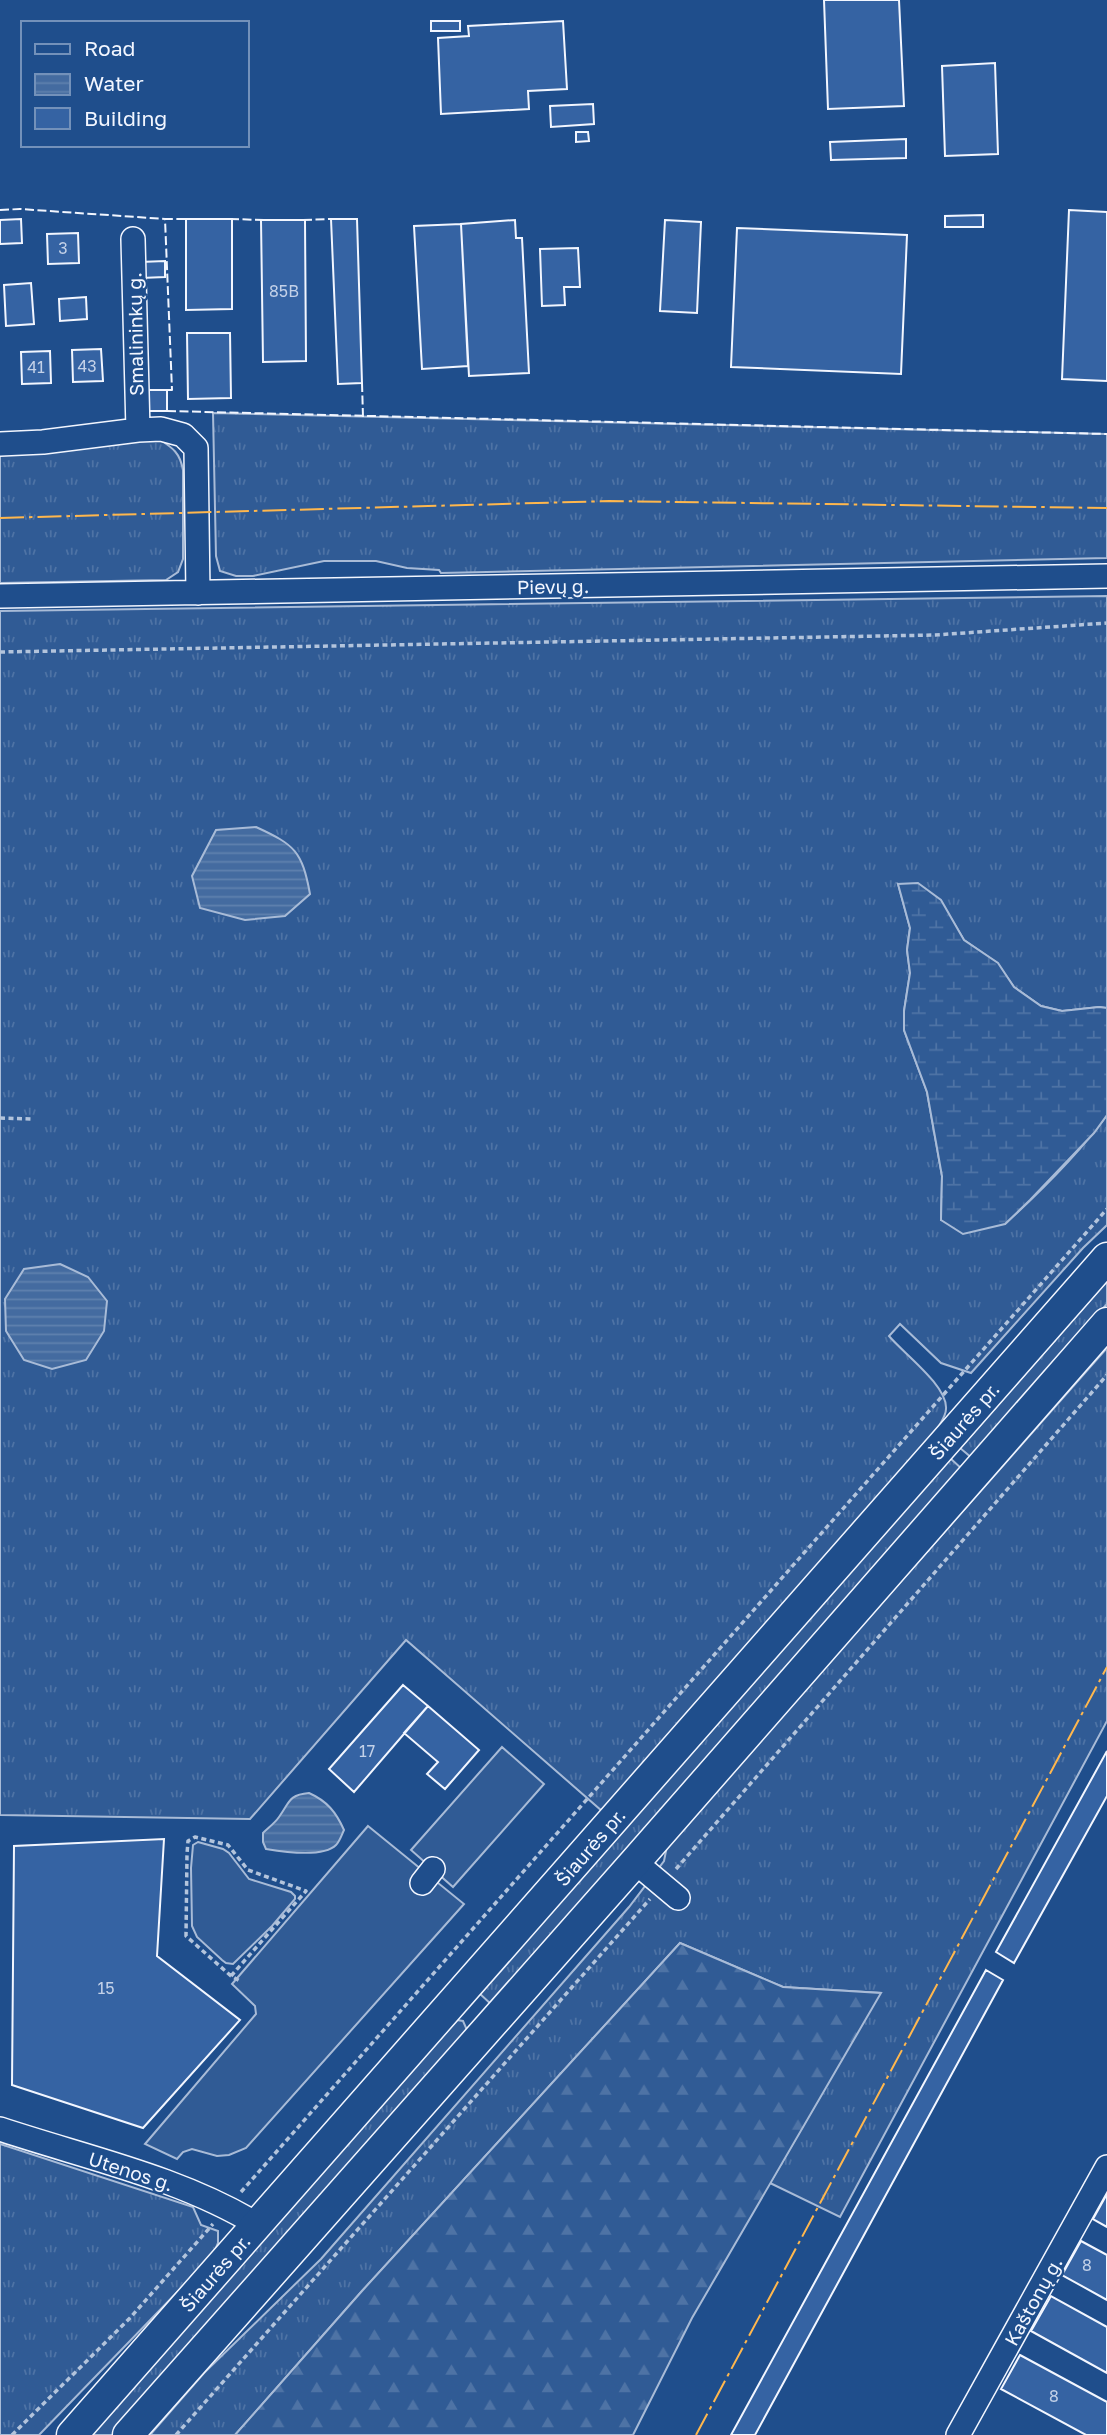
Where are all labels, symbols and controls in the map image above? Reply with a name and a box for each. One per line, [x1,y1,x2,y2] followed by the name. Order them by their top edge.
[21,21,248,147] legend
[84,35,135,61] text: Road
[84,70,144,96] text: Water
[84,105,167,131] text: Building
[58,238,68,258] house number: 3
[122,272,148,396] street label: Smalininkų g.
[269,281,299,301] house number: 85B
[77,356,97,376] house number: 43
[27,357,45,377] house number: 41
[517,574,589,598] street label: Pievų g.
[924,1378,1004,1464] street label: Šiaurės pr.
[359,1741,375,1761] house number: 17
[550,1804,630,1890] street label: Šiaurės pr.
[97,1978,115,1998] house number: 15
[86,2146,176,2196] street label: Utenos g.
[175,2230,255,2316] street label: Šiaurės pr.
[999,2253,1067,2349] street label: Kaštonų g.
[1082,2255,1092,2275] house number: 8
[1049,2386,1059,2406] house number: 8

